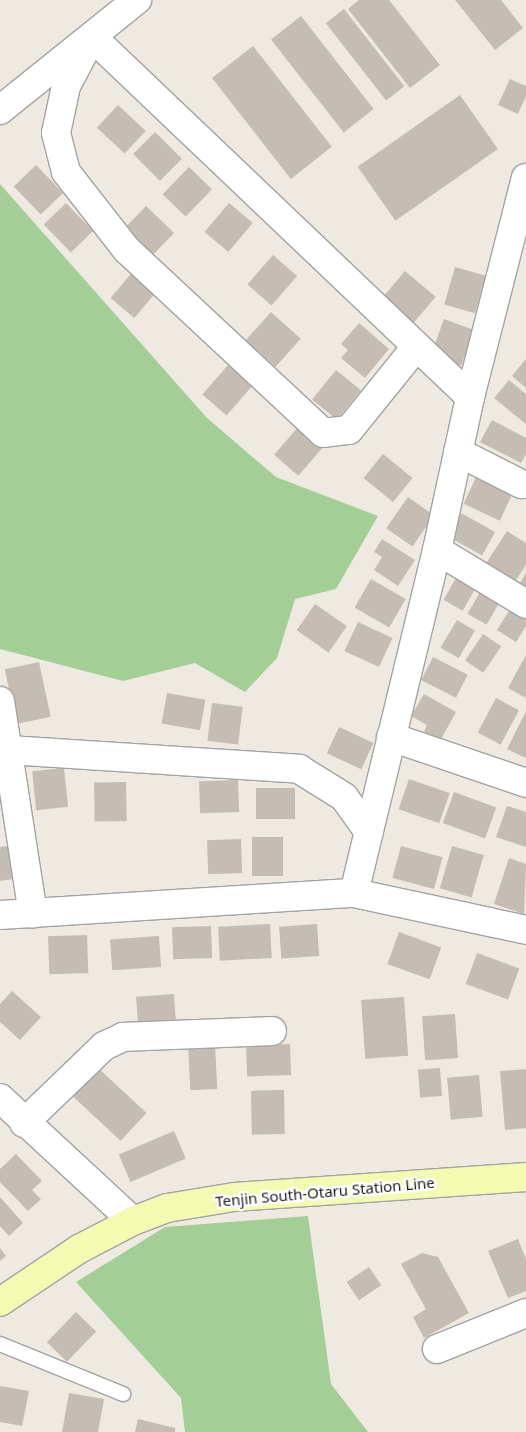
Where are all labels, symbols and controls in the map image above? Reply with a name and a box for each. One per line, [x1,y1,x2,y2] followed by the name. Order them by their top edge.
[215,1173,435,1211] street label: Tenjin South-Otaru Station Line

